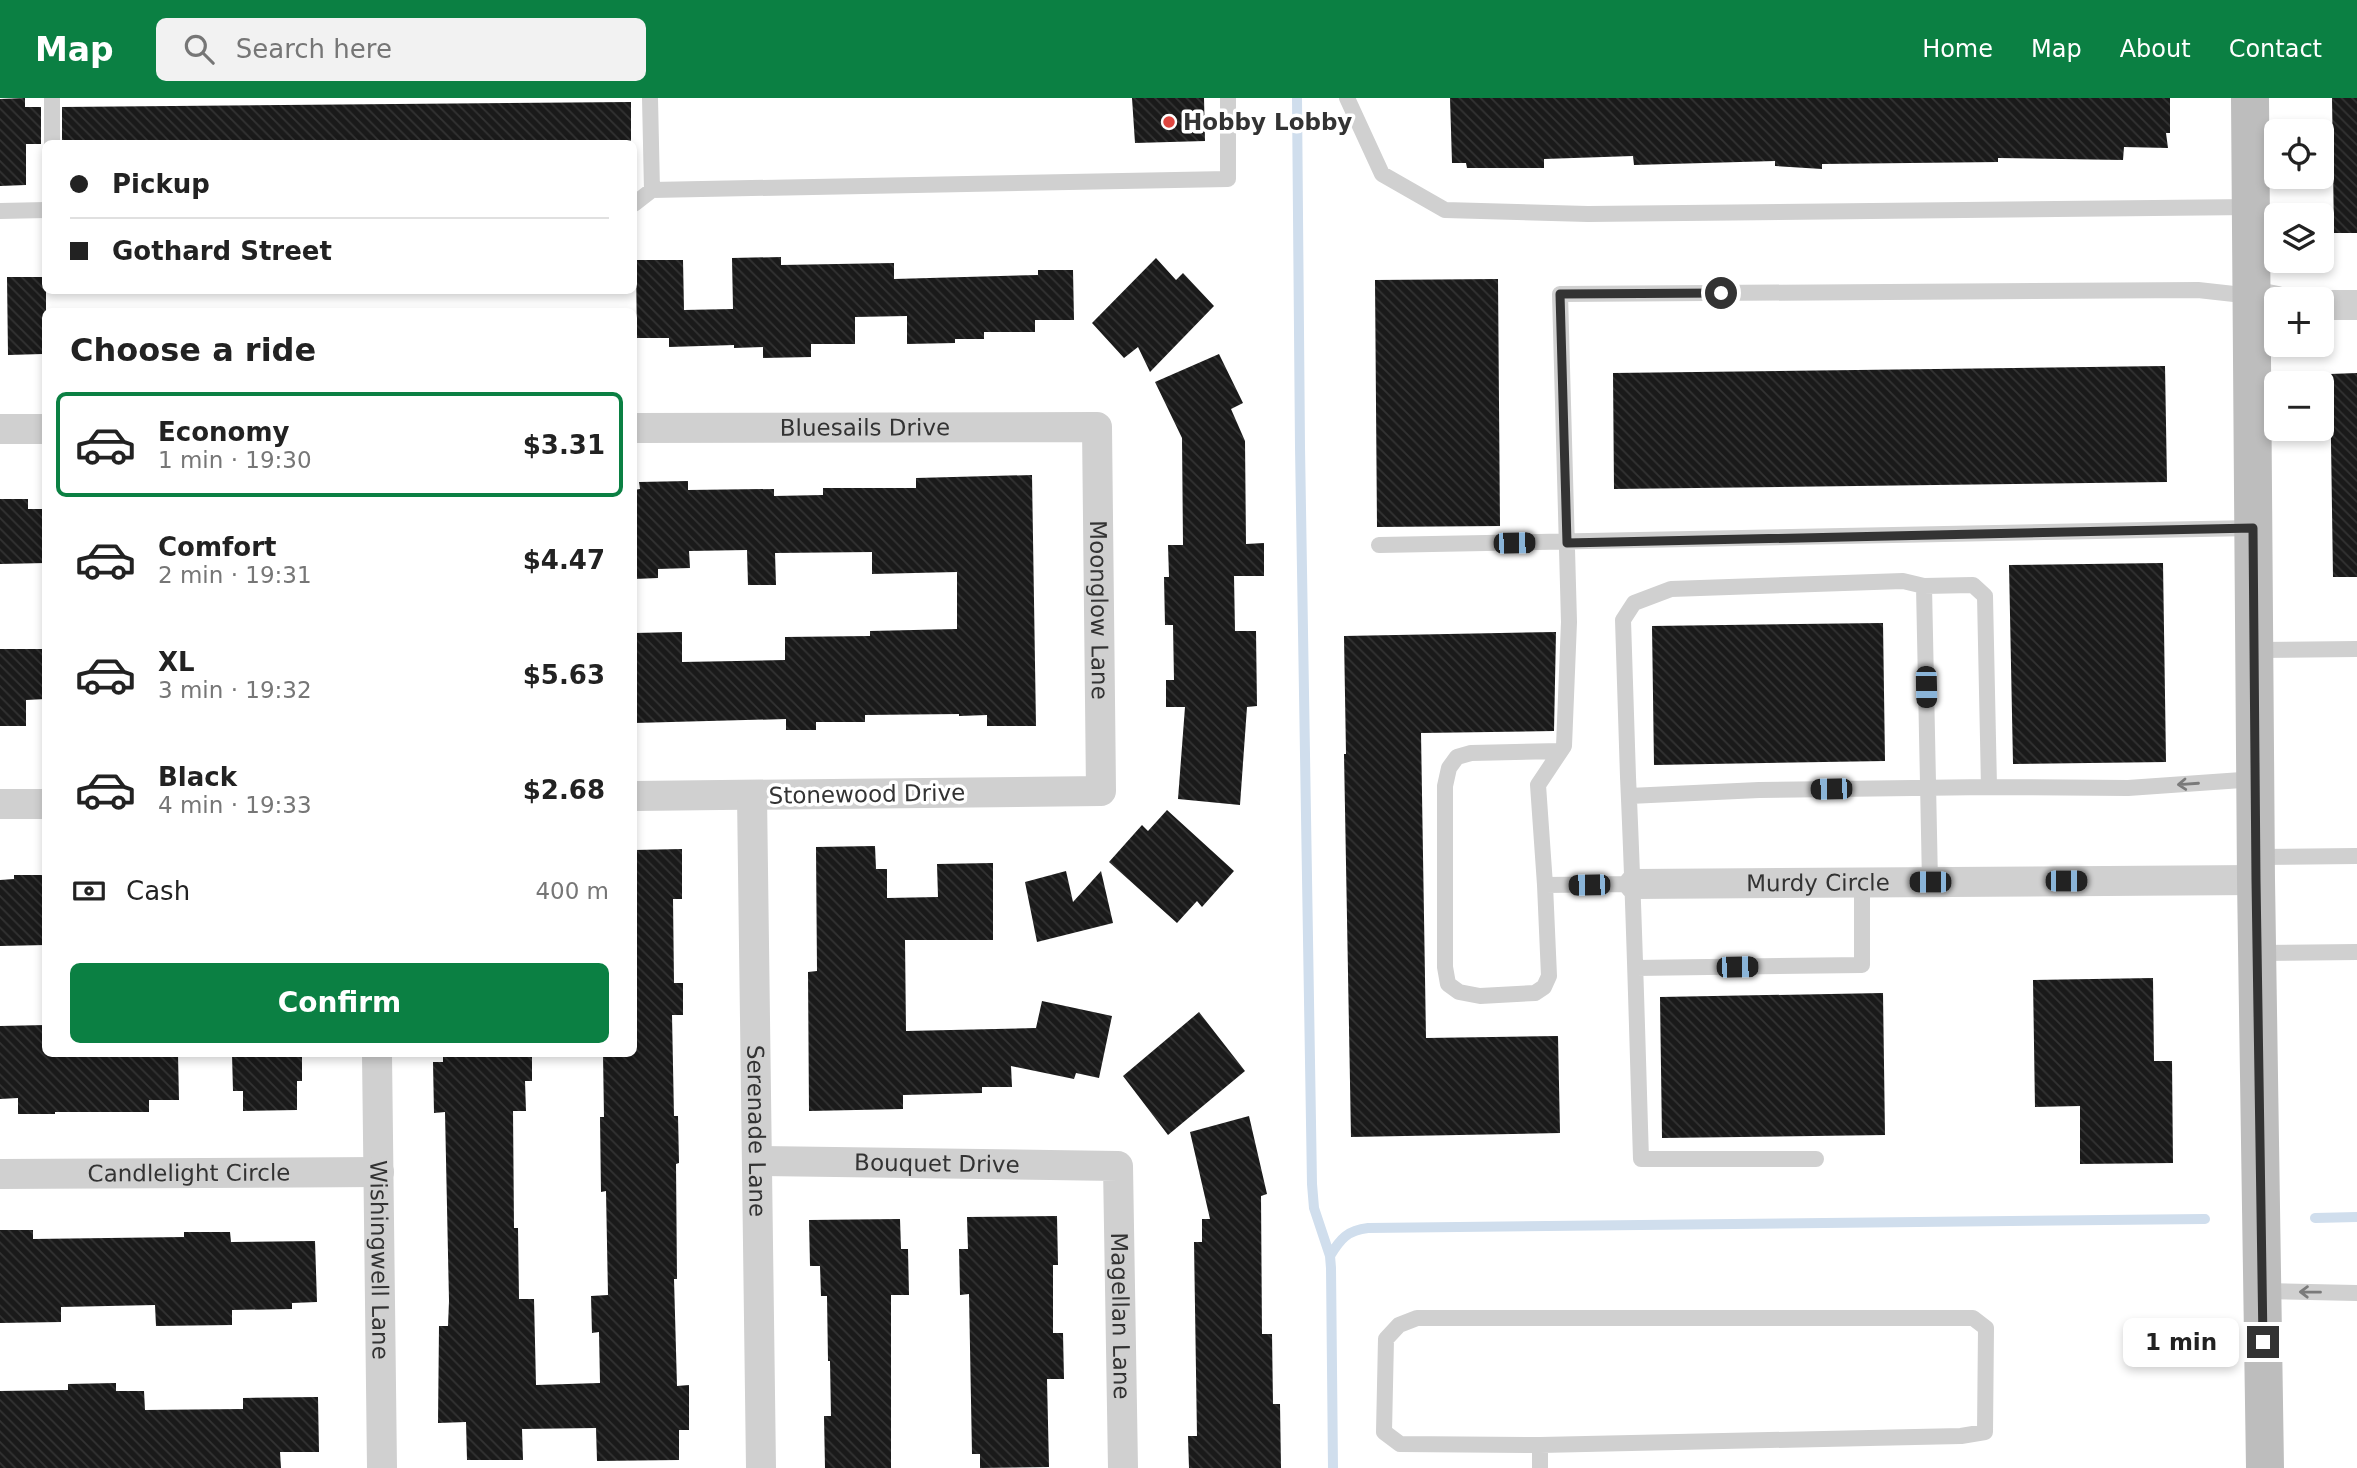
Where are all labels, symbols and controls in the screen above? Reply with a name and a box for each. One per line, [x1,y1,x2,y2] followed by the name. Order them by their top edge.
[156,18,646,81] search box
[35,30,114,69] text: Map
[180,30,218,68] icon: search
[236,34,392,64] text: Search here
[1922,35,1993,63] text: Home
[2031,35,2082,63] text: Map
[2120,35,2191,63] text: About
[2229,35,2322,63] text: Contact
[1183,109,1352,135] place label: Hobby Lobby
[1161,114,1177,130] marker: Hobby Lobby
[2264,119,2334,441] map controls
[2264,119,2334,189] button: locate
[112,169,210,199] text: Pickup
[2264,203,2334,273] button: layers
[112,236,332,266] text: Gothard Street
[1705,277,1737,309] route start
[2264,287,2334,357] button: +
[70,331,316,369] text: Choose a ride
[2264,371,2334,441] button: −
[74,413,137,476] icon: car
[780,414,950,441] street label: Bluesails Drive
[158,417,289,447] text: Economy
[523,430,605,460] text: $3.31
[158,447,312,473] text: 1 min · 19:30
[1085,520,1113,700] street label: Moonglow Lane
[74,528,137,591] icon: car
[158,532,276,562] text: Comfort
[1493,532,1536,554] car
[523,545,605,575] text: $4.47
[158,562,312,588] text: 2 min · 19:31
[74,643,137,706] icon: car
[158,647,195,677] text: XL
[523,660,605,690] text: $5.63
[1916,666,1937,708] car
[158,677,312,703] text: 3 min · 19:32
[74,758,137,821] icon: car
[158,762,237,792] text: Black
[523,775,605,805] text: $2.68
[1810,778,1853,800] car
[2177,778,2200,791] one-way arrow
[768,779,966,809] street label: Stonewood Drive
[158,792,312,818] text: 4 min · 19:33
[1746,869,1890,896] street label: Murdy Circle
[2046,871,2088,892] car
[70,872,108,910] icon: cash
[1910,872,1952,893] car
[1568,874,1611,896] car
[126,876,190,906] text: Cash
[535,878,609,904] text: 400 m
[1716,956,1759,978] car
[70,963,609,1043] button: Confirm
[742,1045,771,1217] street label: Serenade Lane
[854,1149,1020,1178] street label: Bouquet Drive
[88,1159,290,1187] street label: Candlelight Circle
[365,1160,394,1360] street label: Wishingwell Lane
[1106,1232,1135,1400] street label: Magellan Lane
[2299,1285,2322,1299] one-way arrow
[2123,1318,2238,1366] callout: 1 min
[2247,1326,2279,1358] route end
[2145,1329,2217,1355] text: 1 min

